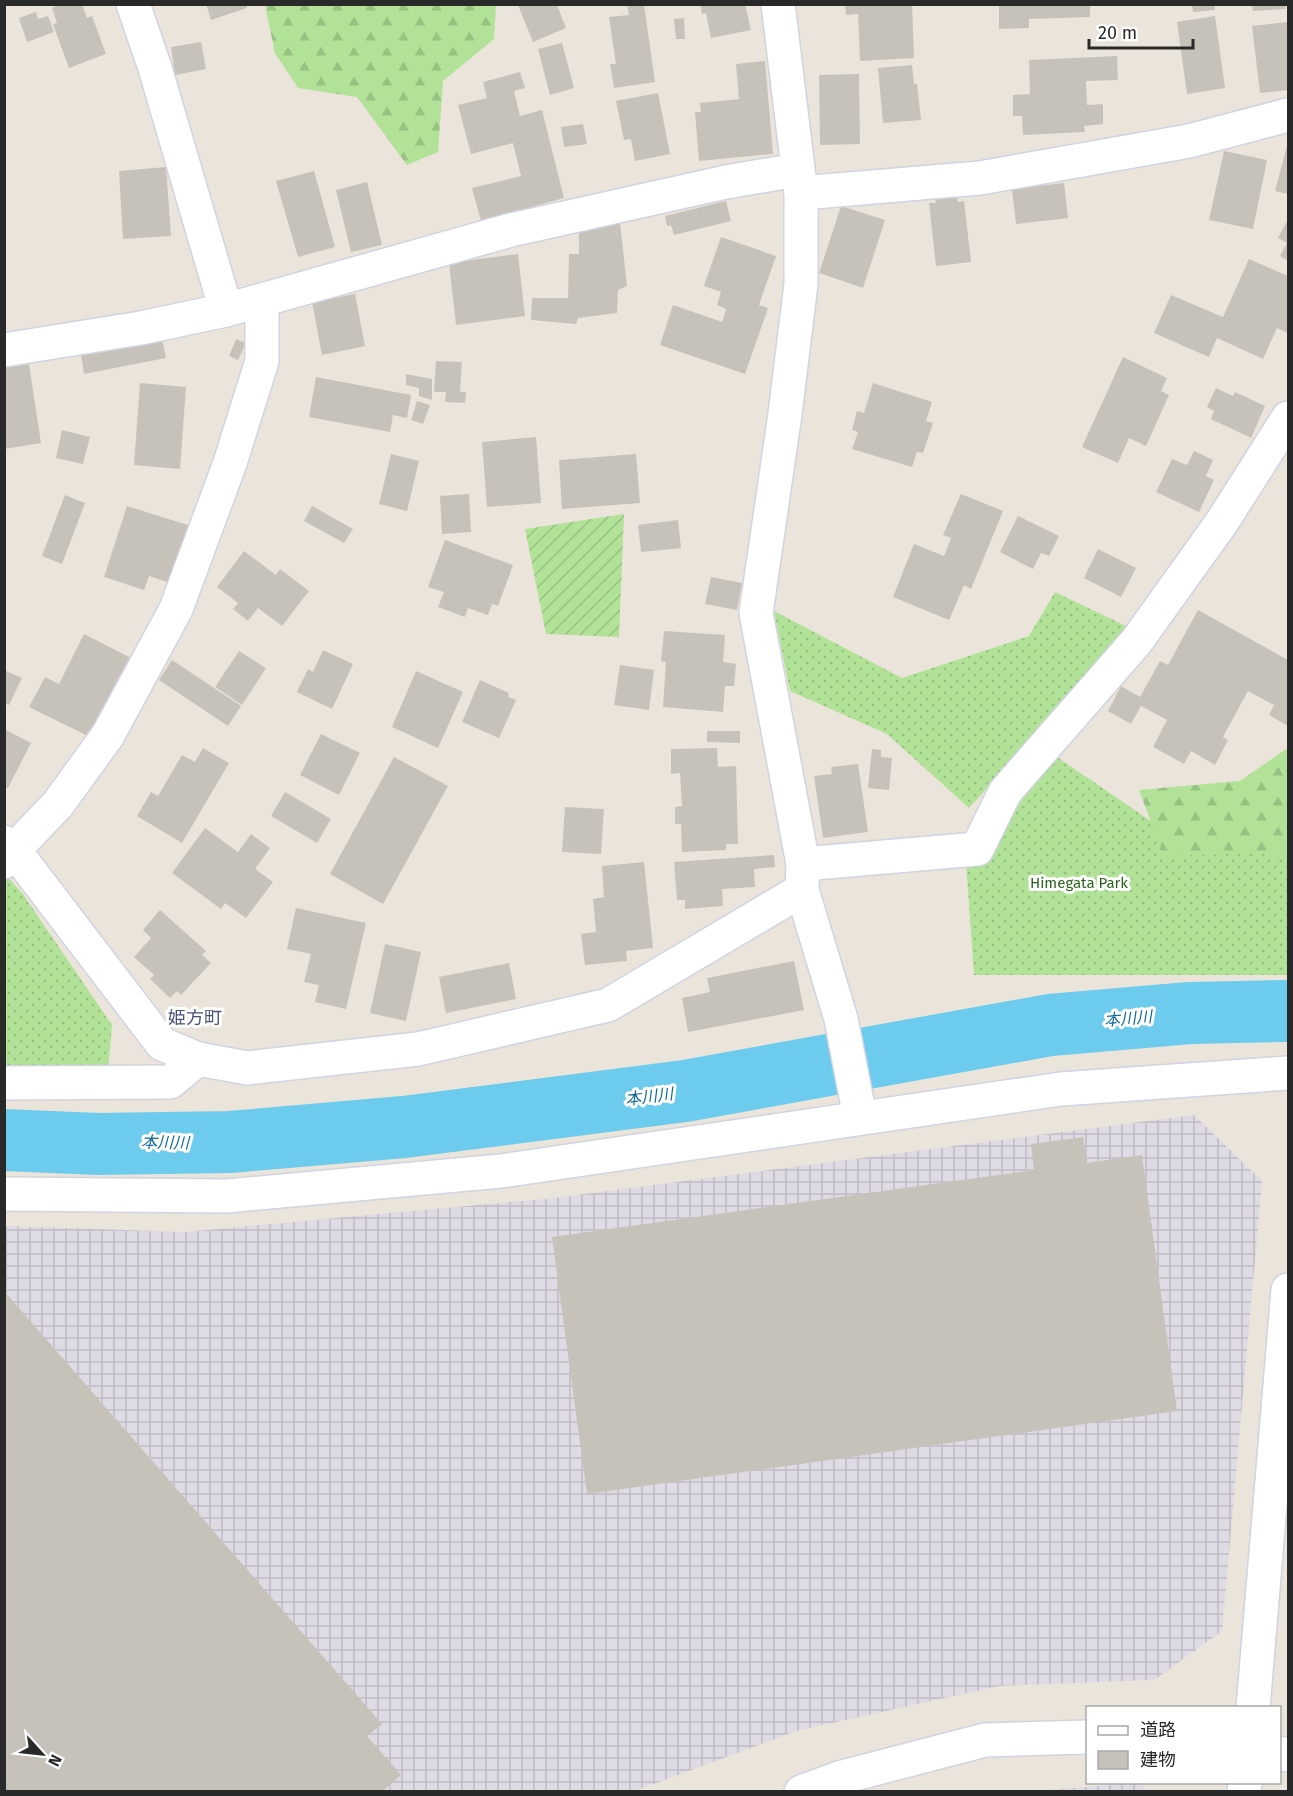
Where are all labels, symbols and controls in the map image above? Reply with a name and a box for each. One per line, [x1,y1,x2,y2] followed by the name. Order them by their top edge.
[1089,12,1192,50] scale bar
[1098,22,1137,44] text: 20 m
[1030,874,1128,892] park label: Himegata Park
[168,1007,222,1029] district label: 姫方町
[1103,1007,1155,1030] water label: 本川川
[624,1084,676,1109] water label: 本川川
[141,1133,191,1152] water label: 本川川
[1086,1706,1281,1784] legend
[1140,1719,1176,1741] text: 道路
[12,1724,72,1784] north arrow
[1140,1749,1176,1771] text: 建物
[44,1752,66,1770] text: N

